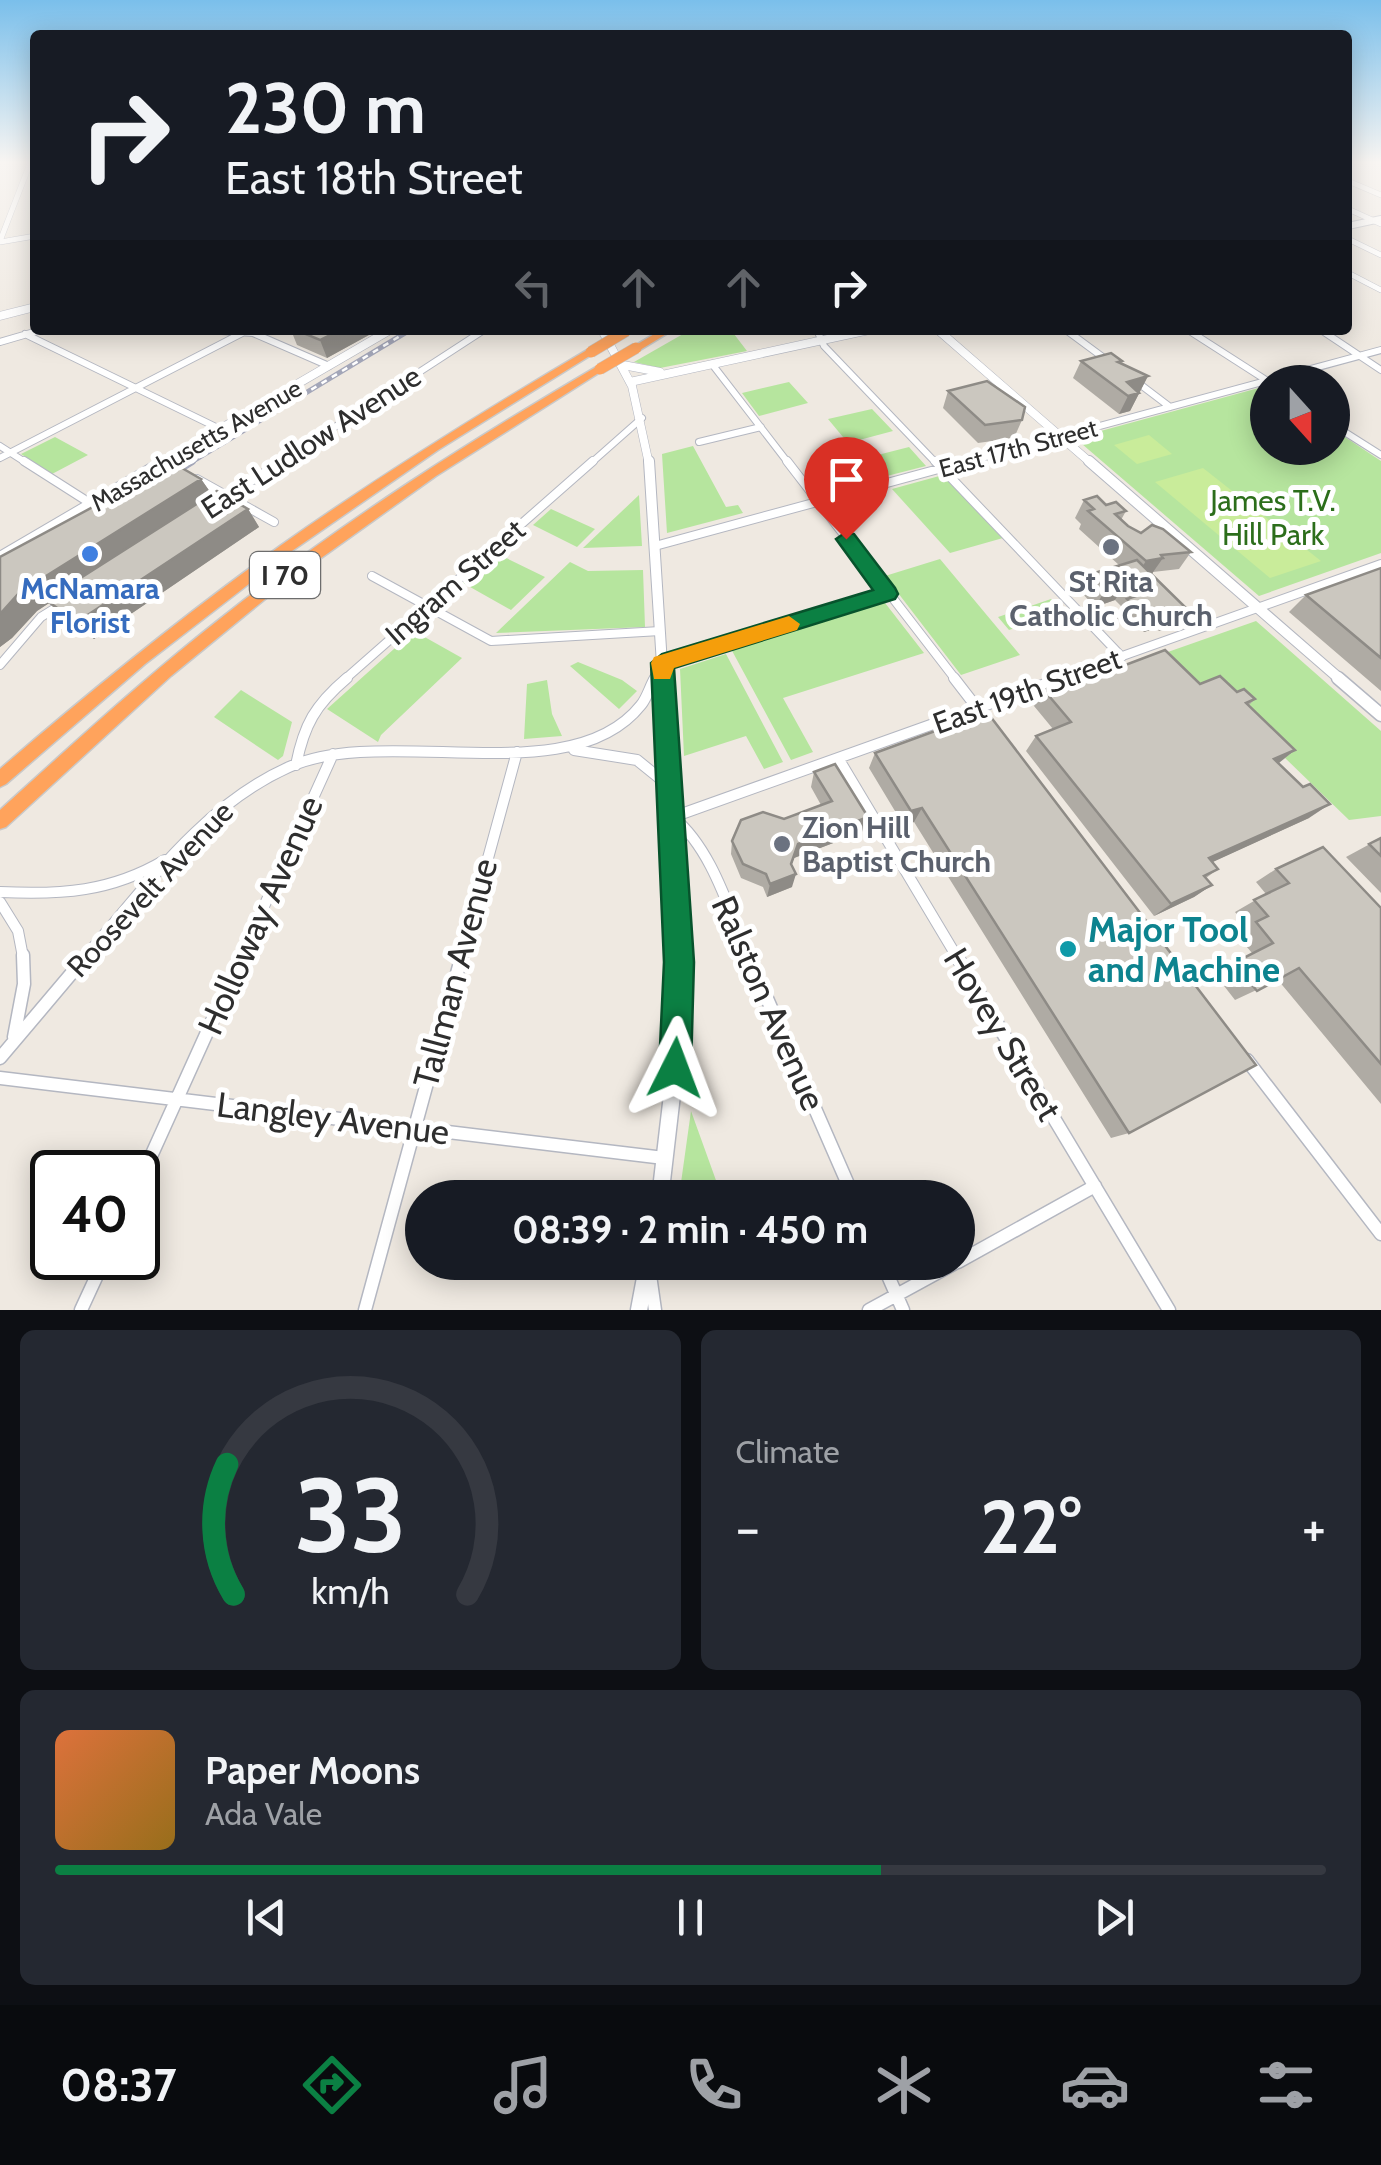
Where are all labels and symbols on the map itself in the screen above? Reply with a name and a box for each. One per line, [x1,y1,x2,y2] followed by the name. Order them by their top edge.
[194,357,428,527] street label: East Ludlow Avenue
[1250,365,1350,465] north arrow
[85,372,307,518] street label: Massachusetts Avenue
[935,412,1101,484] street label: East 17th Street
[804,437,889,540] pin
[1209,482,1336,553] park label: James T.V. Hill Park
[378,511,532,653] street label: Ingram Street
[1100,536,1122,558] marker: St Rita Catholic Church
[79,543,101,565] marker: McNamara Florist
[250,552,320,598] road number: I 70
[1009,563,1213,634] place label: St Rita Catholic Church
[20,570,160,641] place label: McNamara Florist
[928,640,1126,742] street label: East 19th Street
[188,789,332,1041] street label: Holloway Avenue
[59,793,241,985] street label: Roosevelt Avenue
[802,809,991,880] place label: Zion Hill Baptist Church
[771,833,793,855] marker: Zion Hill Baptist Church
[404,854,506,1092] street label: Tallman Avenue
[703,889,835,1117] street label: Ralston Avenue
[1088,908,1280,991] place label: Major Tool and Machine
[1057,938,1079,960] marker: Major Tool and Machine
[935,940,1071,1128] street label: Hovey Street
[623,1016,727,1120] position arrow
[214,1082,452,1154] street label: Langley Avenue
[30,1150,160,1280] speed limit sign: 40

